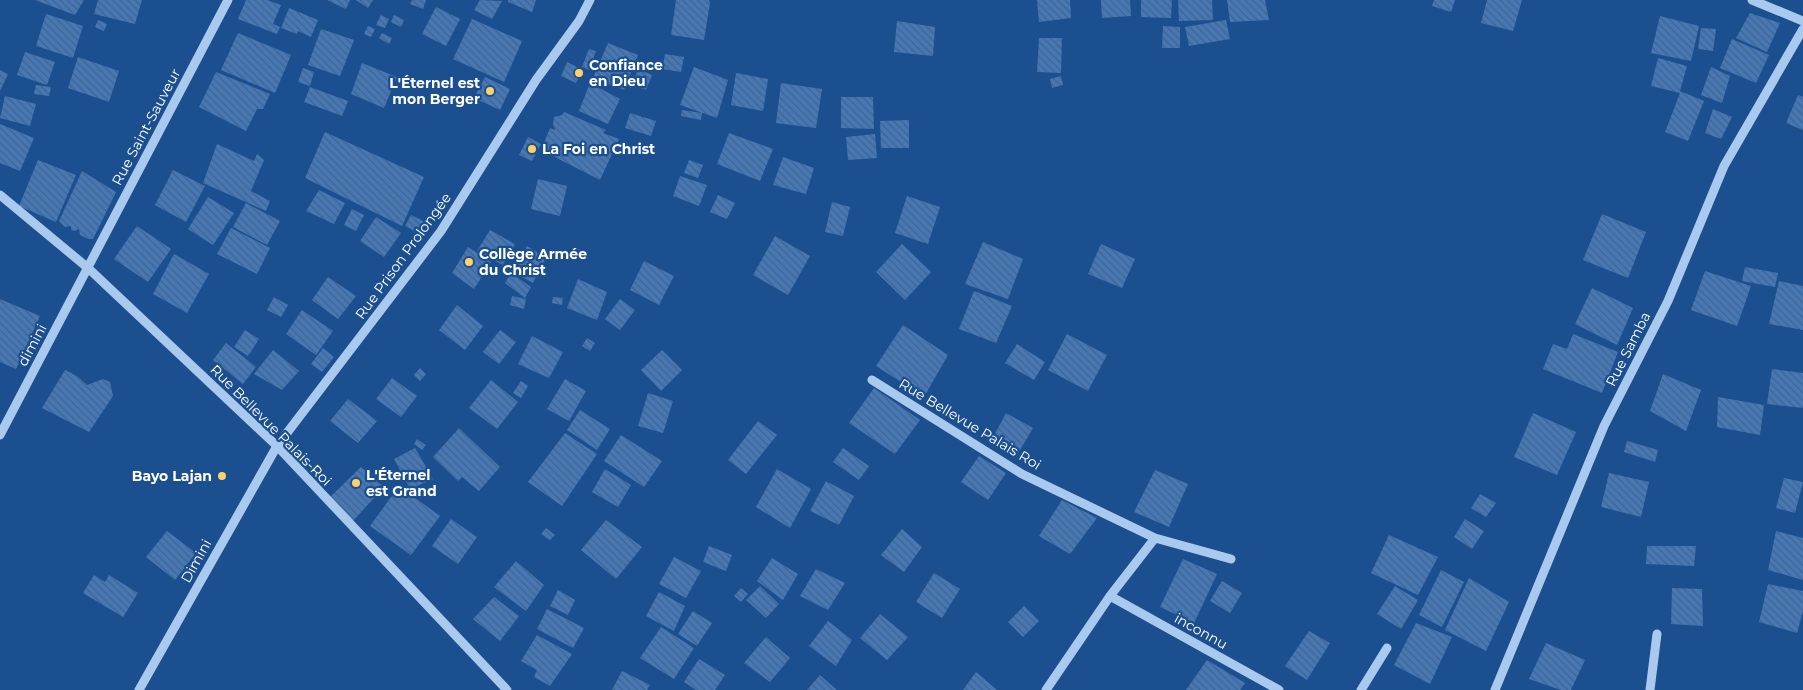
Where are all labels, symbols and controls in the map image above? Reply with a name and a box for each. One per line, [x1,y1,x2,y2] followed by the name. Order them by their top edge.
[589,56,663,90] place label: Confiance en Dieu
[108,65,185,188] street label: Rue Saint-Sauveur
[573,67,585,79] marker: Confiance en Dieu
[389,74,480,108] place label: L'Éternel est mon Berger
[484,85,496,97] marker: L'Éternel est mon Berger
[542,140,655,158] place label: La Foi en Christ
[526,143,538,155] marker: La Foi en Christ
[351,189,455,323] street label: Rue Prison Prolongée
[479,245,587,279] place label: Collège Armée du Christ
[463,256,475,268] marker: Collège Armée du Christ
[1602,309,1654,389] street label: Rue Samba
[13,321,51,369] street label: dimini
[207,361,335,489] street label: Rue Bellevue Palais-Roi
[896,374,1044,474] street label: Rue Bellevue Palais Roi
[366,466,437,500] place label: L'Éternel est Grand
[132,467,212,485] place label: Bayo Lajan
[216,470,228,482] marker: Bayo Lajan
[350,477,362,489] marker: L'Éternel est Grand
[177,536,215,586] street label: Dimini
[1171,609,1231,653] street label: inconnu

